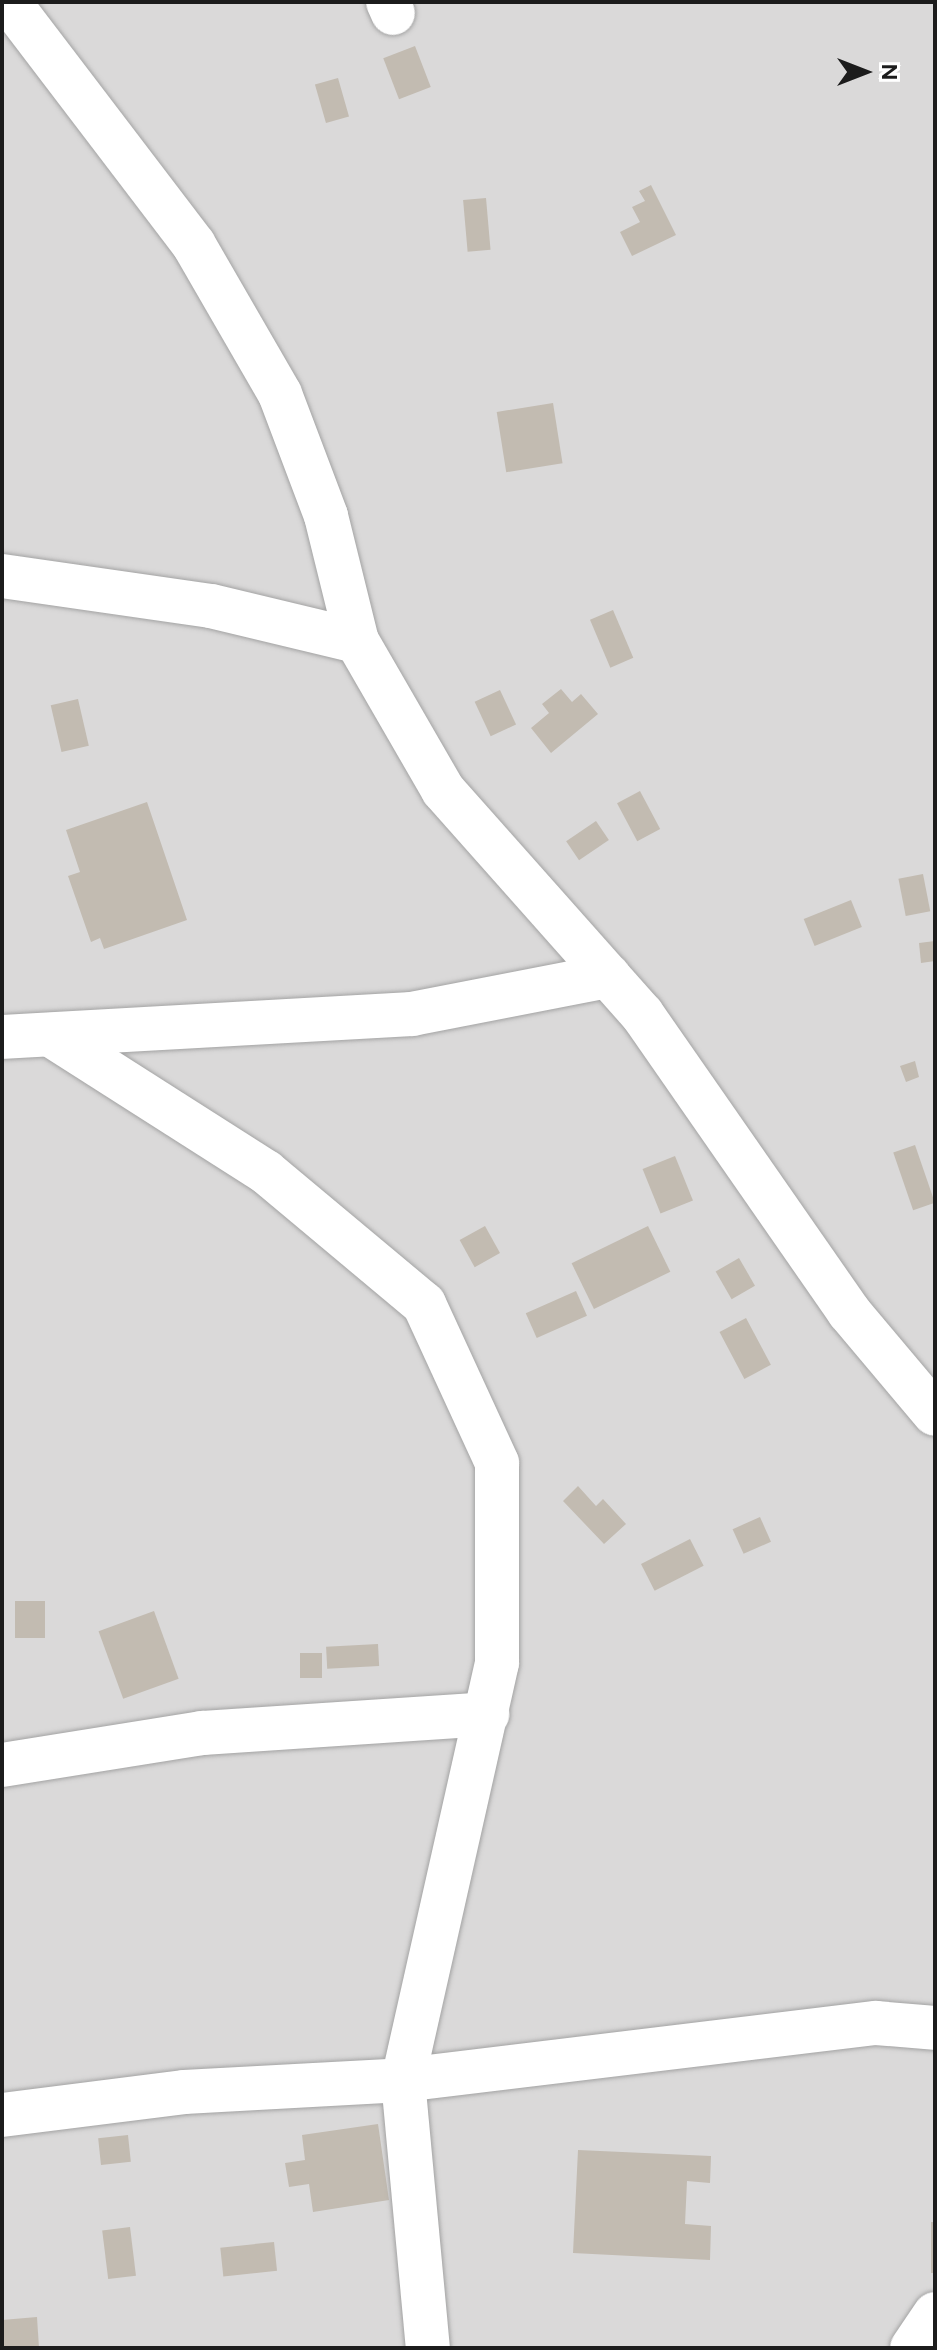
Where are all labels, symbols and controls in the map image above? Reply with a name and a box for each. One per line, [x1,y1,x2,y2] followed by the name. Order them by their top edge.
[825,32,905,112] north arrow
[876,63,903,81] text: N

